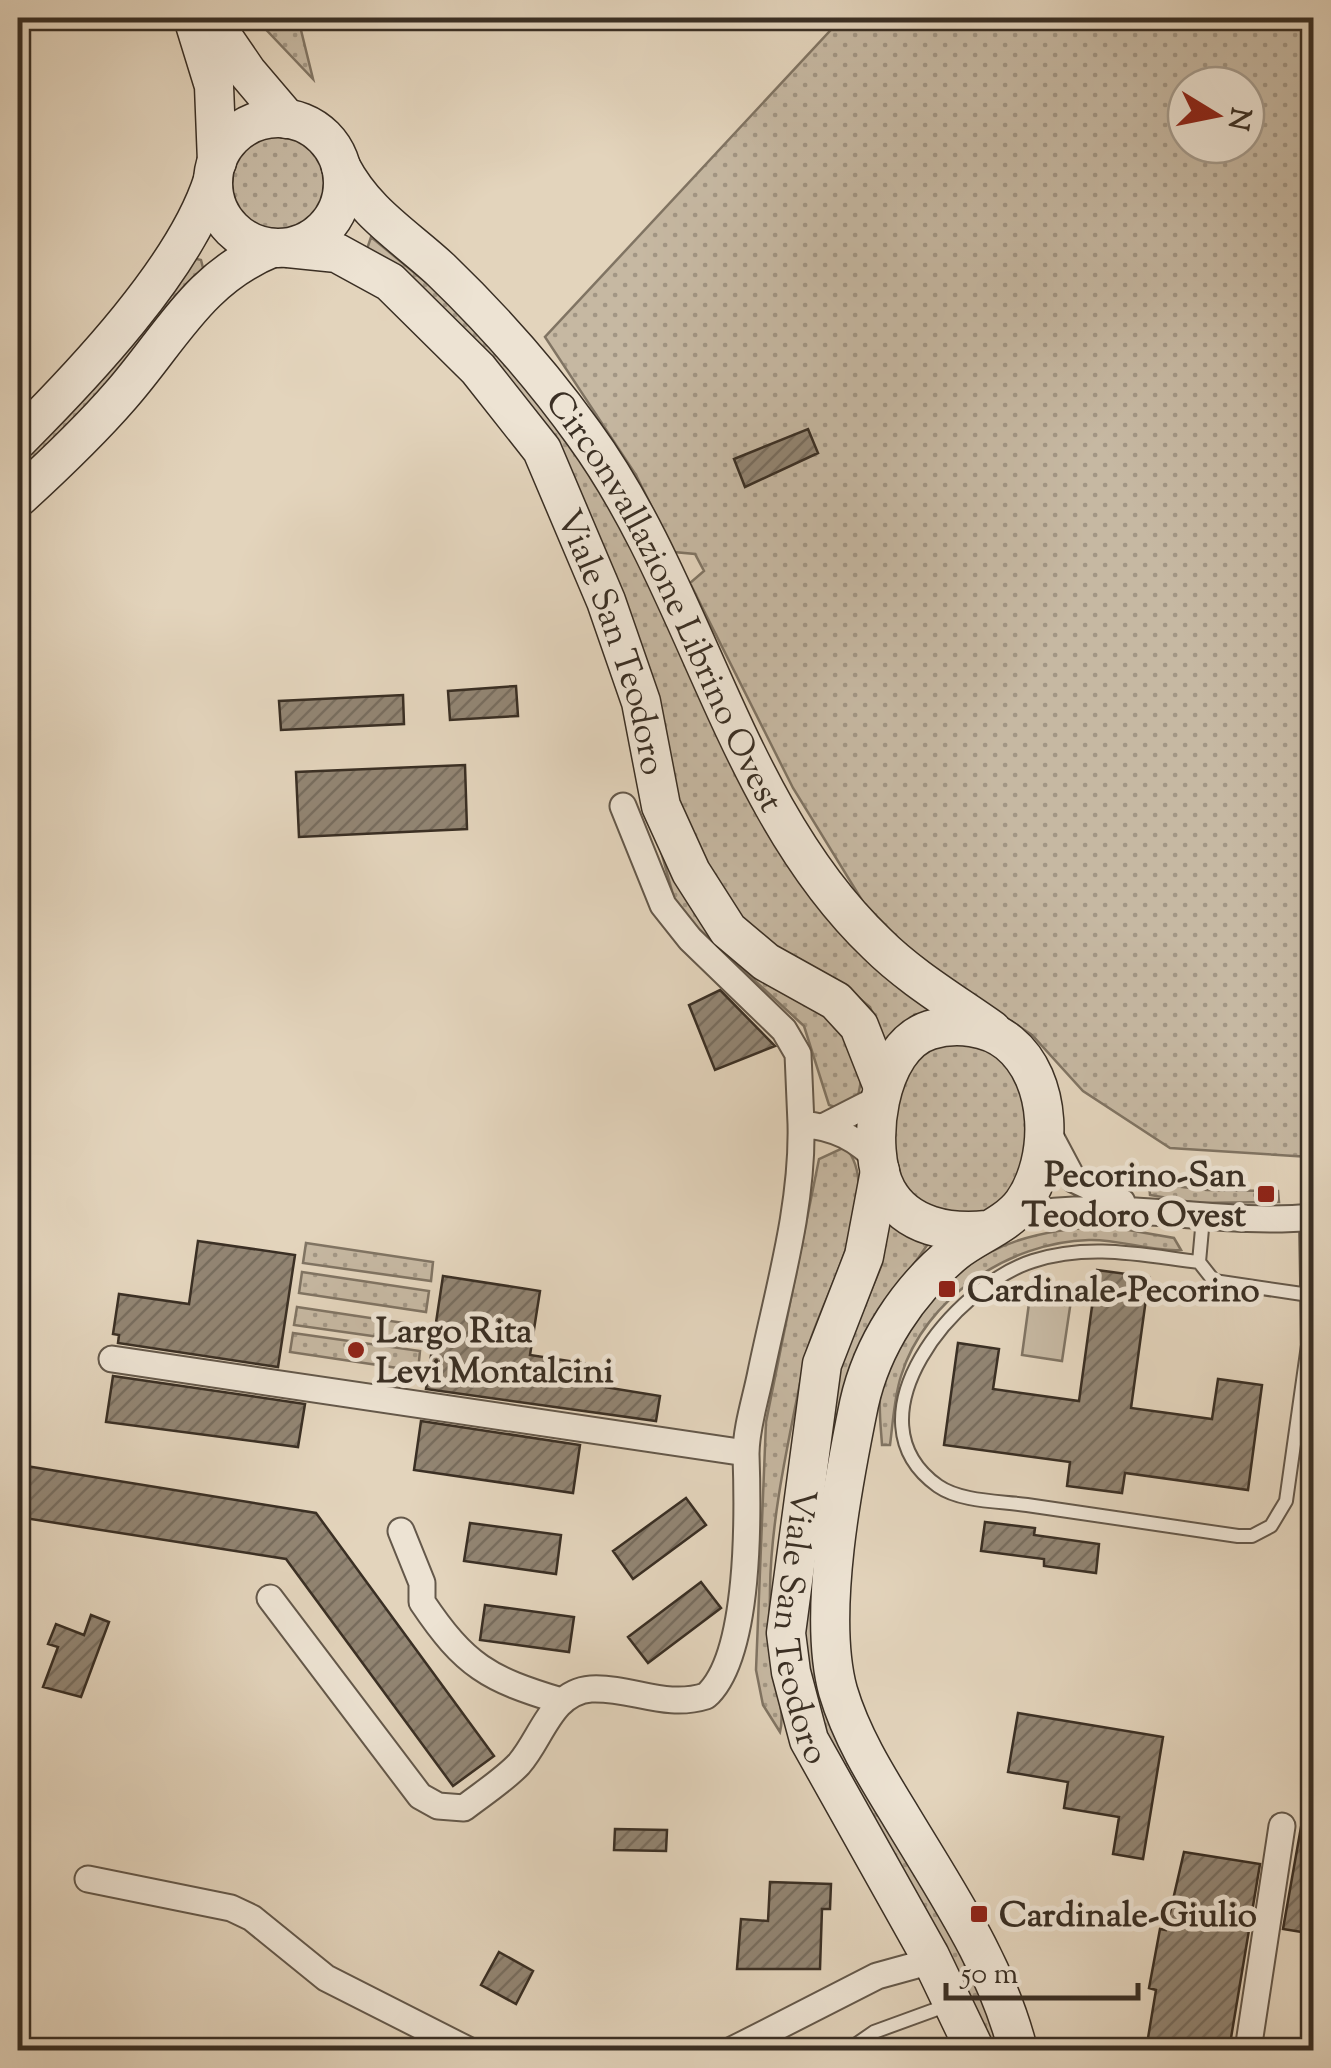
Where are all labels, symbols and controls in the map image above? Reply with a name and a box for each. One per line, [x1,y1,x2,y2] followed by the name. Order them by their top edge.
[1166,65,1266,165] north arrow
[1216,104,1259,133] text: N
[531,381,794,823] street label: Circonvallazione Librino Ovest
[541,502,677,780] street label: Viale San Teodoro
[1022,1152,1246,1243] place label: Pecorino-San Teodoro Ovest
[1255,1183,1277,1205] marker: Pecorino-San Teodoro Ovest
[967,1267,1260,1318] place label: Cardinale-Pecorino
[936,1278,958,1300] marker: Cardinale-Pecorino
[376,1308,614,1399] place label: Largo Rita Levi Montalcini
[345,1339,367,1361] marker: Largo Rita Levi Montalcini
[757,1485,840,1775] street label: Viale San Teodoro
[999,1892,1257,1943] place label: Cardinale-Giulio
[968,1903,990,1925] marker: Cardinale-Giulio
[946,1938,1138,2000] scale bar
[959,1954,1019,1997] text: 50 m

